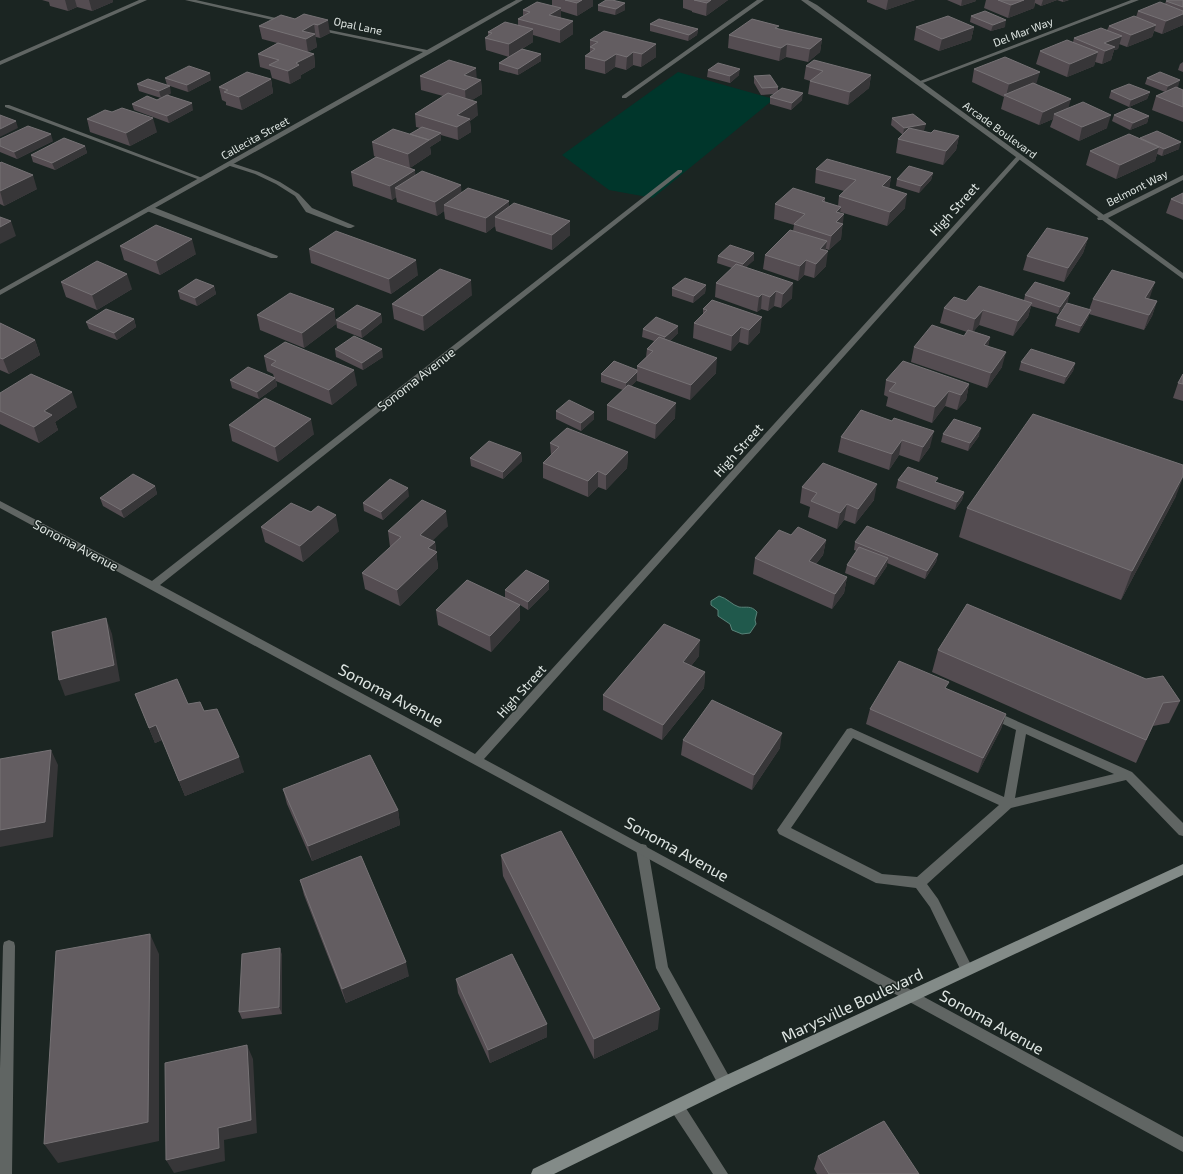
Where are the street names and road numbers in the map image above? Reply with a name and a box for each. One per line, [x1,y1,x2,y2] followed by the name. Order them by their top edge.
[333,14,384,37] street label: Opal Lane
[991,14,1055,49] street label: Del Mar Way
[961,98,1040,161] street label: Arcade Boulevard
[218,113,291,162] street label: Callecita Street
[1104,166,1170,209] street label: Belmont Way
[926,179,982,239] street label: High Street
[374,344,458,414] street label: Sonoma Avenue
[710,420,766,480] street label: High Street
[31,516,121,574] street label: Sonoma Avenue
[336,659,447,730] street label: Sonoma Avenue
[493,661,549,721] street label: High Street
[622,812,733,885] street label: Sonoma Avenue
[778,963,926,1046] street label: Marysville Boulevard
[937,985,1048,1058] street label: Sonoma Avenue

